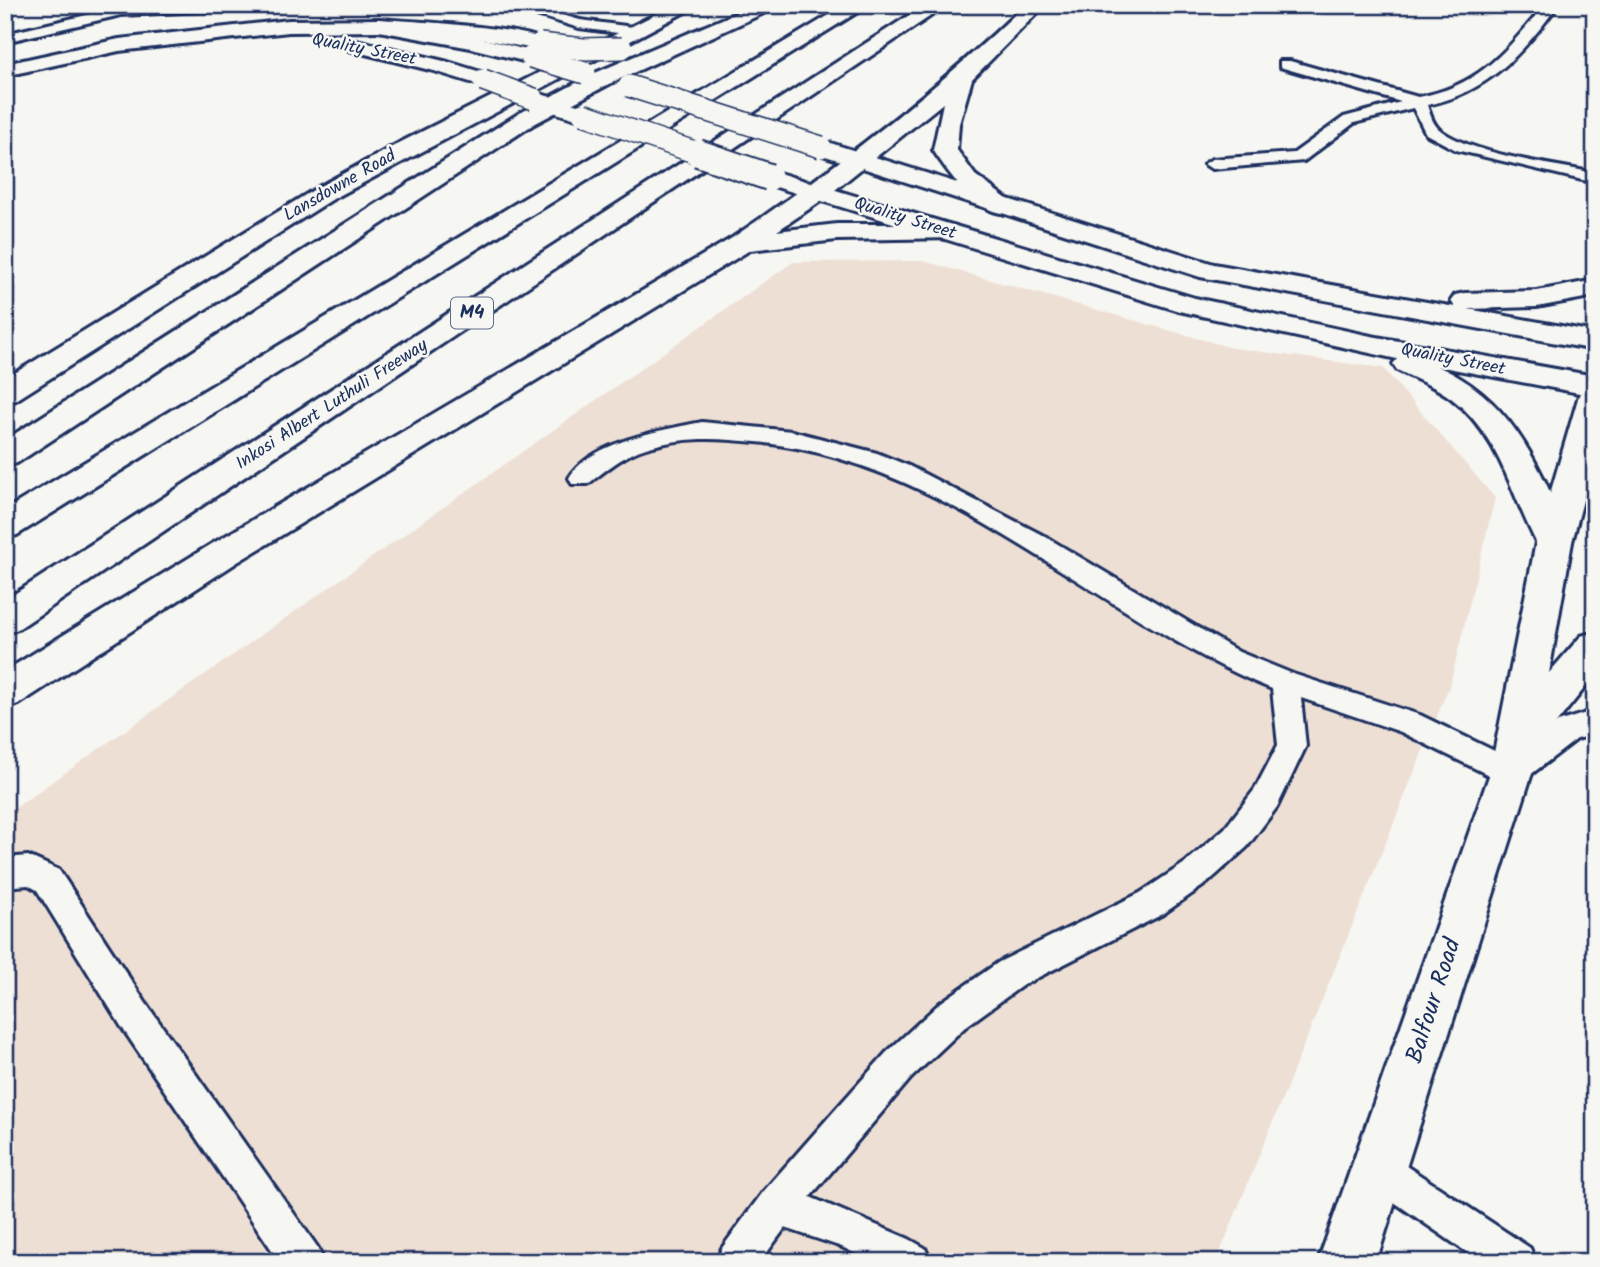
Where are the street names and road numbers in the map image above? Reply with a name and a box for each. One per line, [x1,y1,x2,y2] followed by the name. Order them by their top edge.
[309,26,420,75] street label: Quality Street
[278,141,403,230] street label: Lansdowne Road
[850,190,961,249] street label: Quality Street
[451,298,493,328] road number: M4
[230,331,434,478] street label: Inkosi Albert Luthuli Freeway
[1398,336,1509,385] street label: Quality Street
[1395,932,1473,1069] street label: Balfour Road

